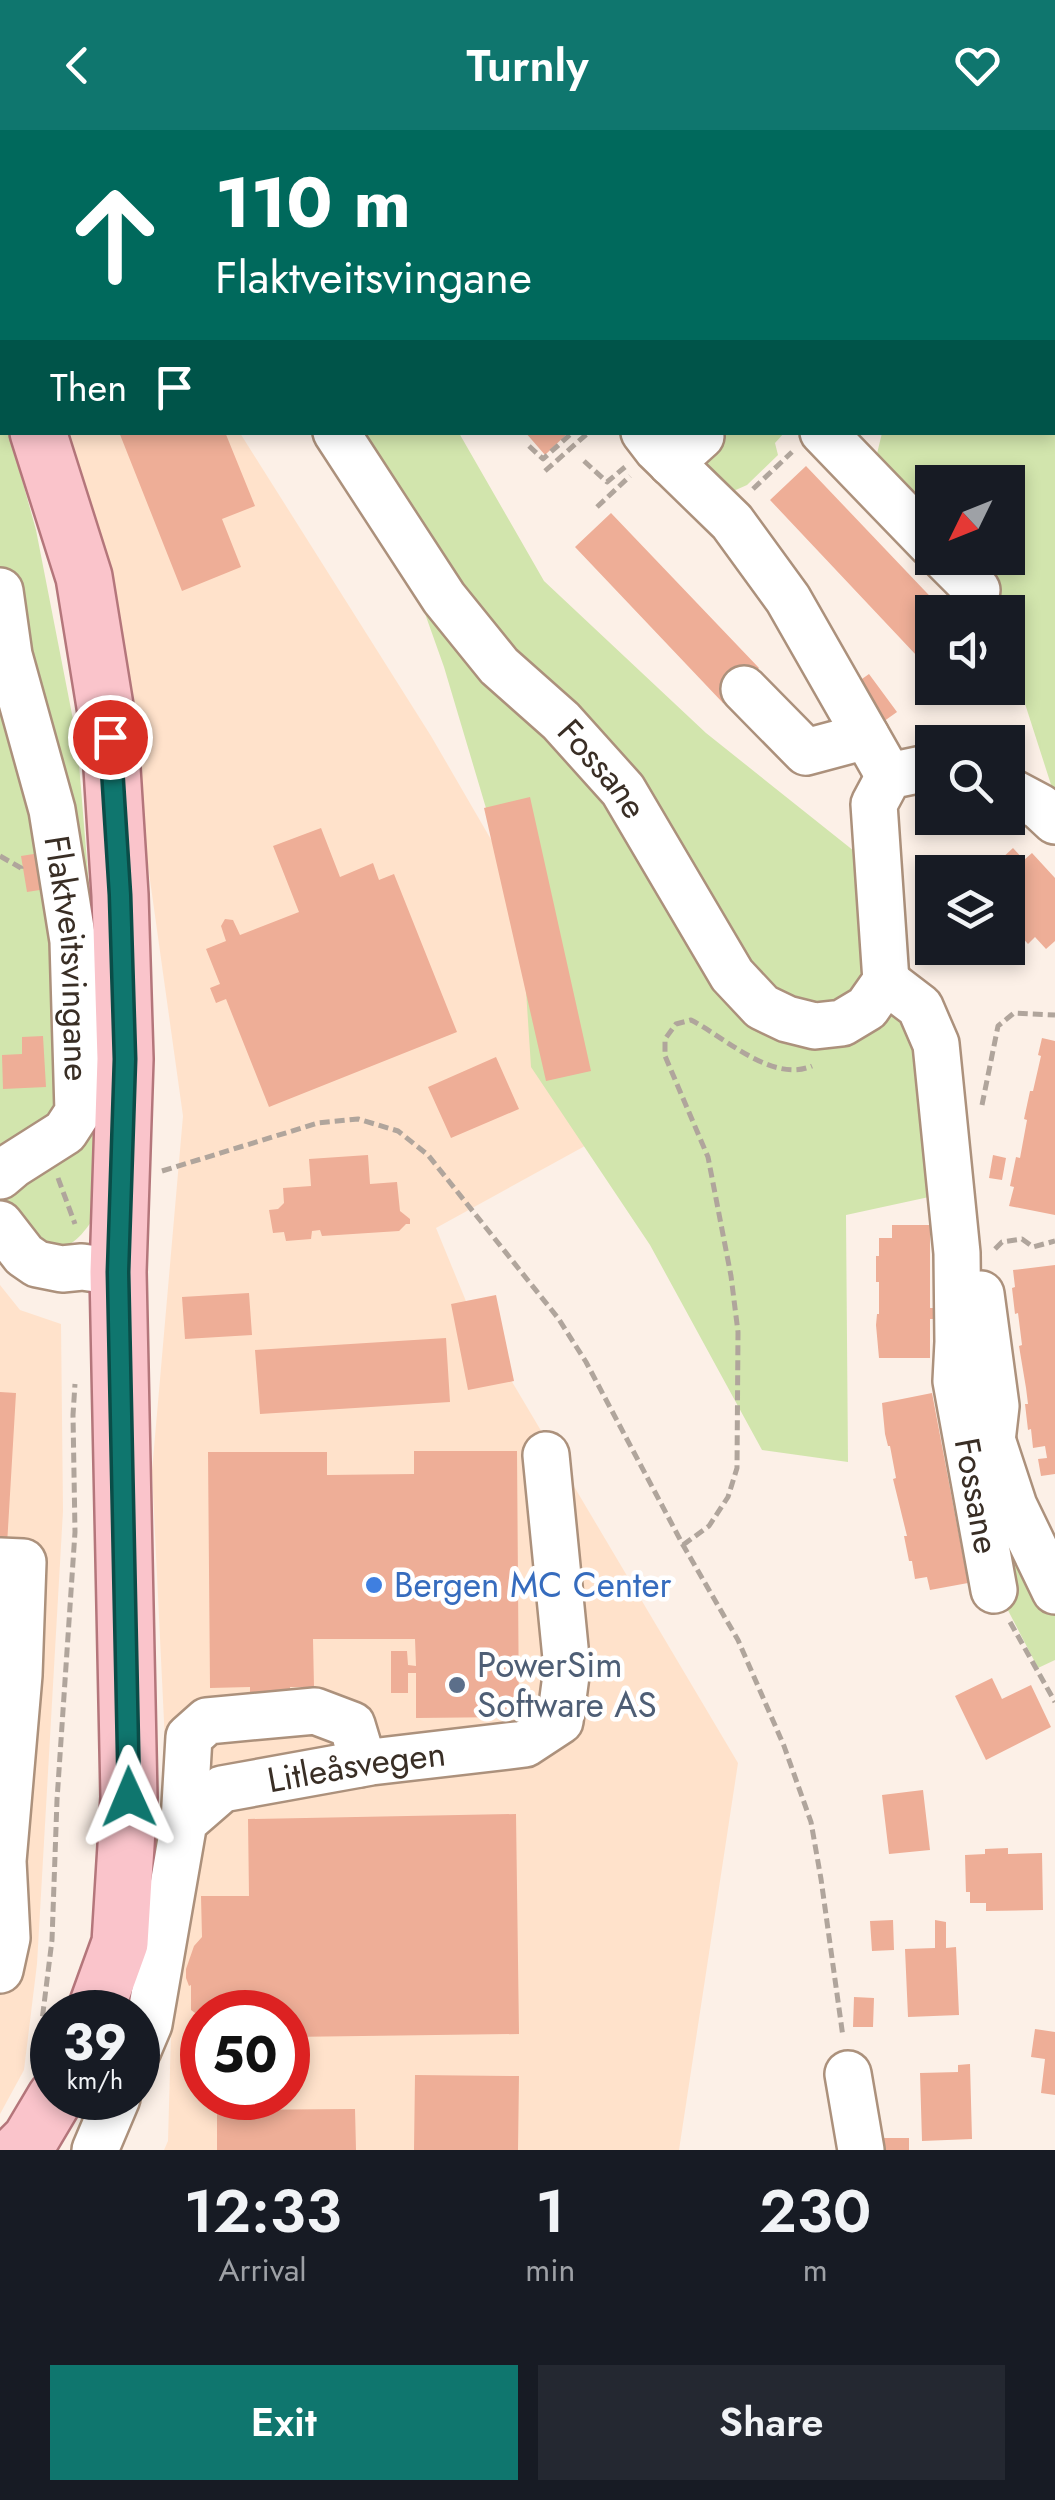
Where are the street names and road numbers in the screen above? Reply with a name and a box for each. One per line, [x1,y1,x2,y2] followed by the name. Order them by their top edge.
[546,708,659,828] street label: Fossane
[31,832,102,1082] street label: Flaktveitsvingane
[942,1434,1012,1558] street label: Fossane
[263,1728,448,1805] street label: Litleåsvegen

